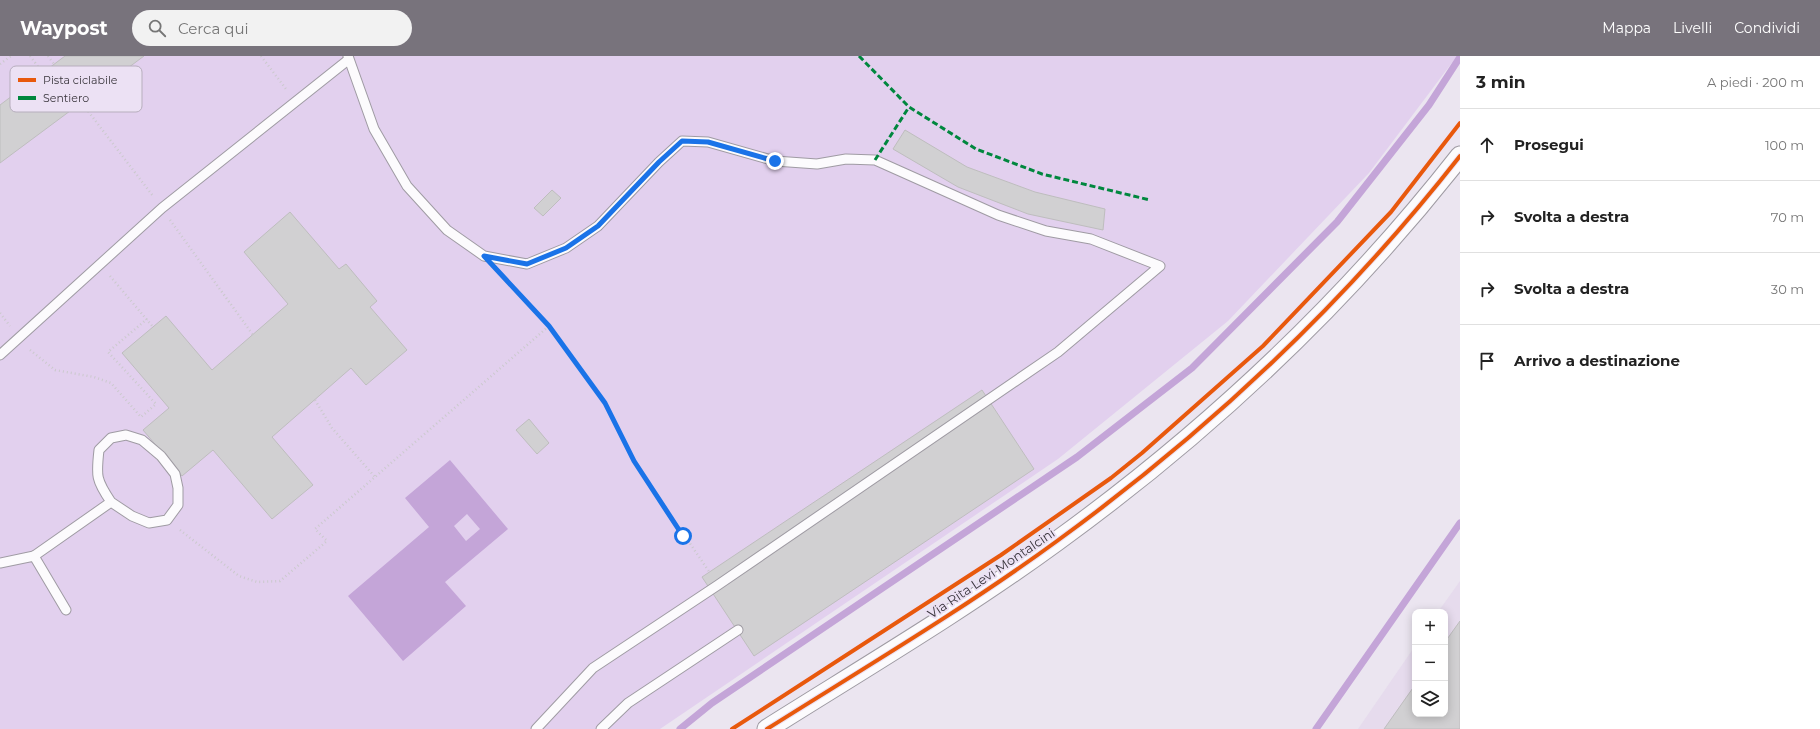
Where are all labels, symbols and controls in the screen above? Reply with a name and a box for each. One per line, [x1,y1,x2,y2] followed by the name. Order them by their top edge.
[132,10,412,46] search box
[20,17,108,40] text: Waypost
[146,17,168,39] icon: search
[178,19,249,38] text: Cerca qui
[1602,19,1651,37] text: Mappa
[1673,19,1712,37] text: Livelli
[1734,19,1800,37] text: Condividi
[10,66,142,112] legend
[1476,72,1526,92] text: 3 min
[43,73,118,87] text: Pista ciclabile
[1707,74,1804,90] text: A piedi · 200 m
[43,91,89,105] text: Sentiero
[1476,134,1498,156] icon: ahead
[1514,135,1584,154] text: Prosegui
[1765,137,1804,153] text: 100 m
[766,152,784,170] route end
[1476,206,1498,228] icon: right
[1514,207,1629,226] text: Svolta a destra
[1771,209,1804,225] text: 70 m
[1476,278,1498,300] icon: right
[1514,279,1629,298] text: Svolta a destra
[1771,281,1804,297] text: 30 m
[1476,350,1498,372] icon: arrive
[1514,351,1680,370] text: Arrivo a destinazione
[924,524,1058,622] street label: Via Rita Levi Montalcini
[674,527,692,545] route start
[1412,609,1448,717] map controls
[1412,609,1448,645] button: +
[1412,645,1448,681] button: −
[1412,681,1448,717] button: layers

